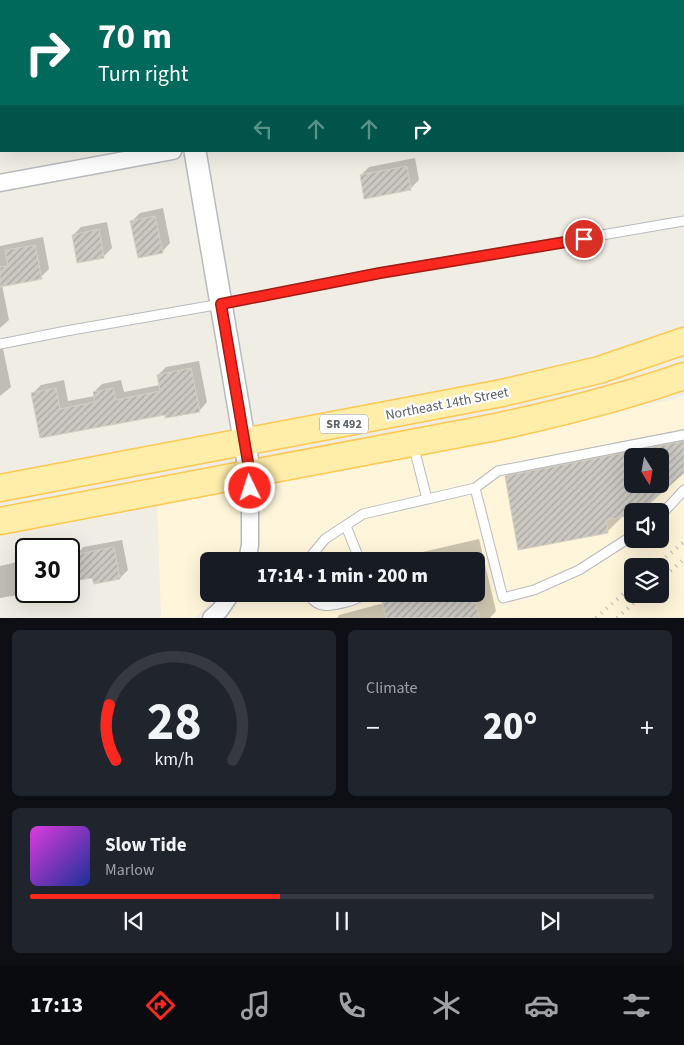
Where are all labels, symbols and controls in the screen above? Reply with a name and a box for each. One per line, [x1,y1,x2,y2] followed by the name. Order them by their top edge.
[98,12,172,62] text: 70 m
[15,20,80,85] icon: right
[98,58,188,90] text: Turn right
[249,115,277,143] icon: left
[302,115,330,143] icon: ahead
[355,115,383,143] icon: ahead
[408,115,436,143] icon: right
[563,218,605,260] pin
[570,225,598,253] icon: arrive
[384,382,510,426] street label: Northeast 14th Street
[320,414,368,434] road number: SR 492
[624,448,669,492] north arrow
[624,448,669,603] map controls
[223,461,275,513] position arrow
[624,503,669,548] button: sound
[15,538,80,603] speed limit sign: 30
[624,558,669,603] button: layers
[257,563,428,590] text: 17:14 · 1 min · 200 m
[366,677,417,699] text: Climate
[147,686,201,760] text: 28
[483,700,537,754] text: 20°
[366,708,380,748] text: −
[640,708,654,748] text: +
[154,747,194,772] text: km/h
[105,832,186,859] text: Slow Tide
[105,859,154,881] text: Marlow
[120,907,148,935] icon: previous
[328,907,356,935] icon: pause
[536,907,564,935] icon: next
[143,988,178,1023] icon: directions
[238,988,273,1023] icon: music
[334,988,369,1023] icon: phone
[429,988,464,1023] icon: climate
[524,988,559,1023] icon: car
[619,988,654,1023] icon: filters
[30,989,83,1021] text: 17:13

